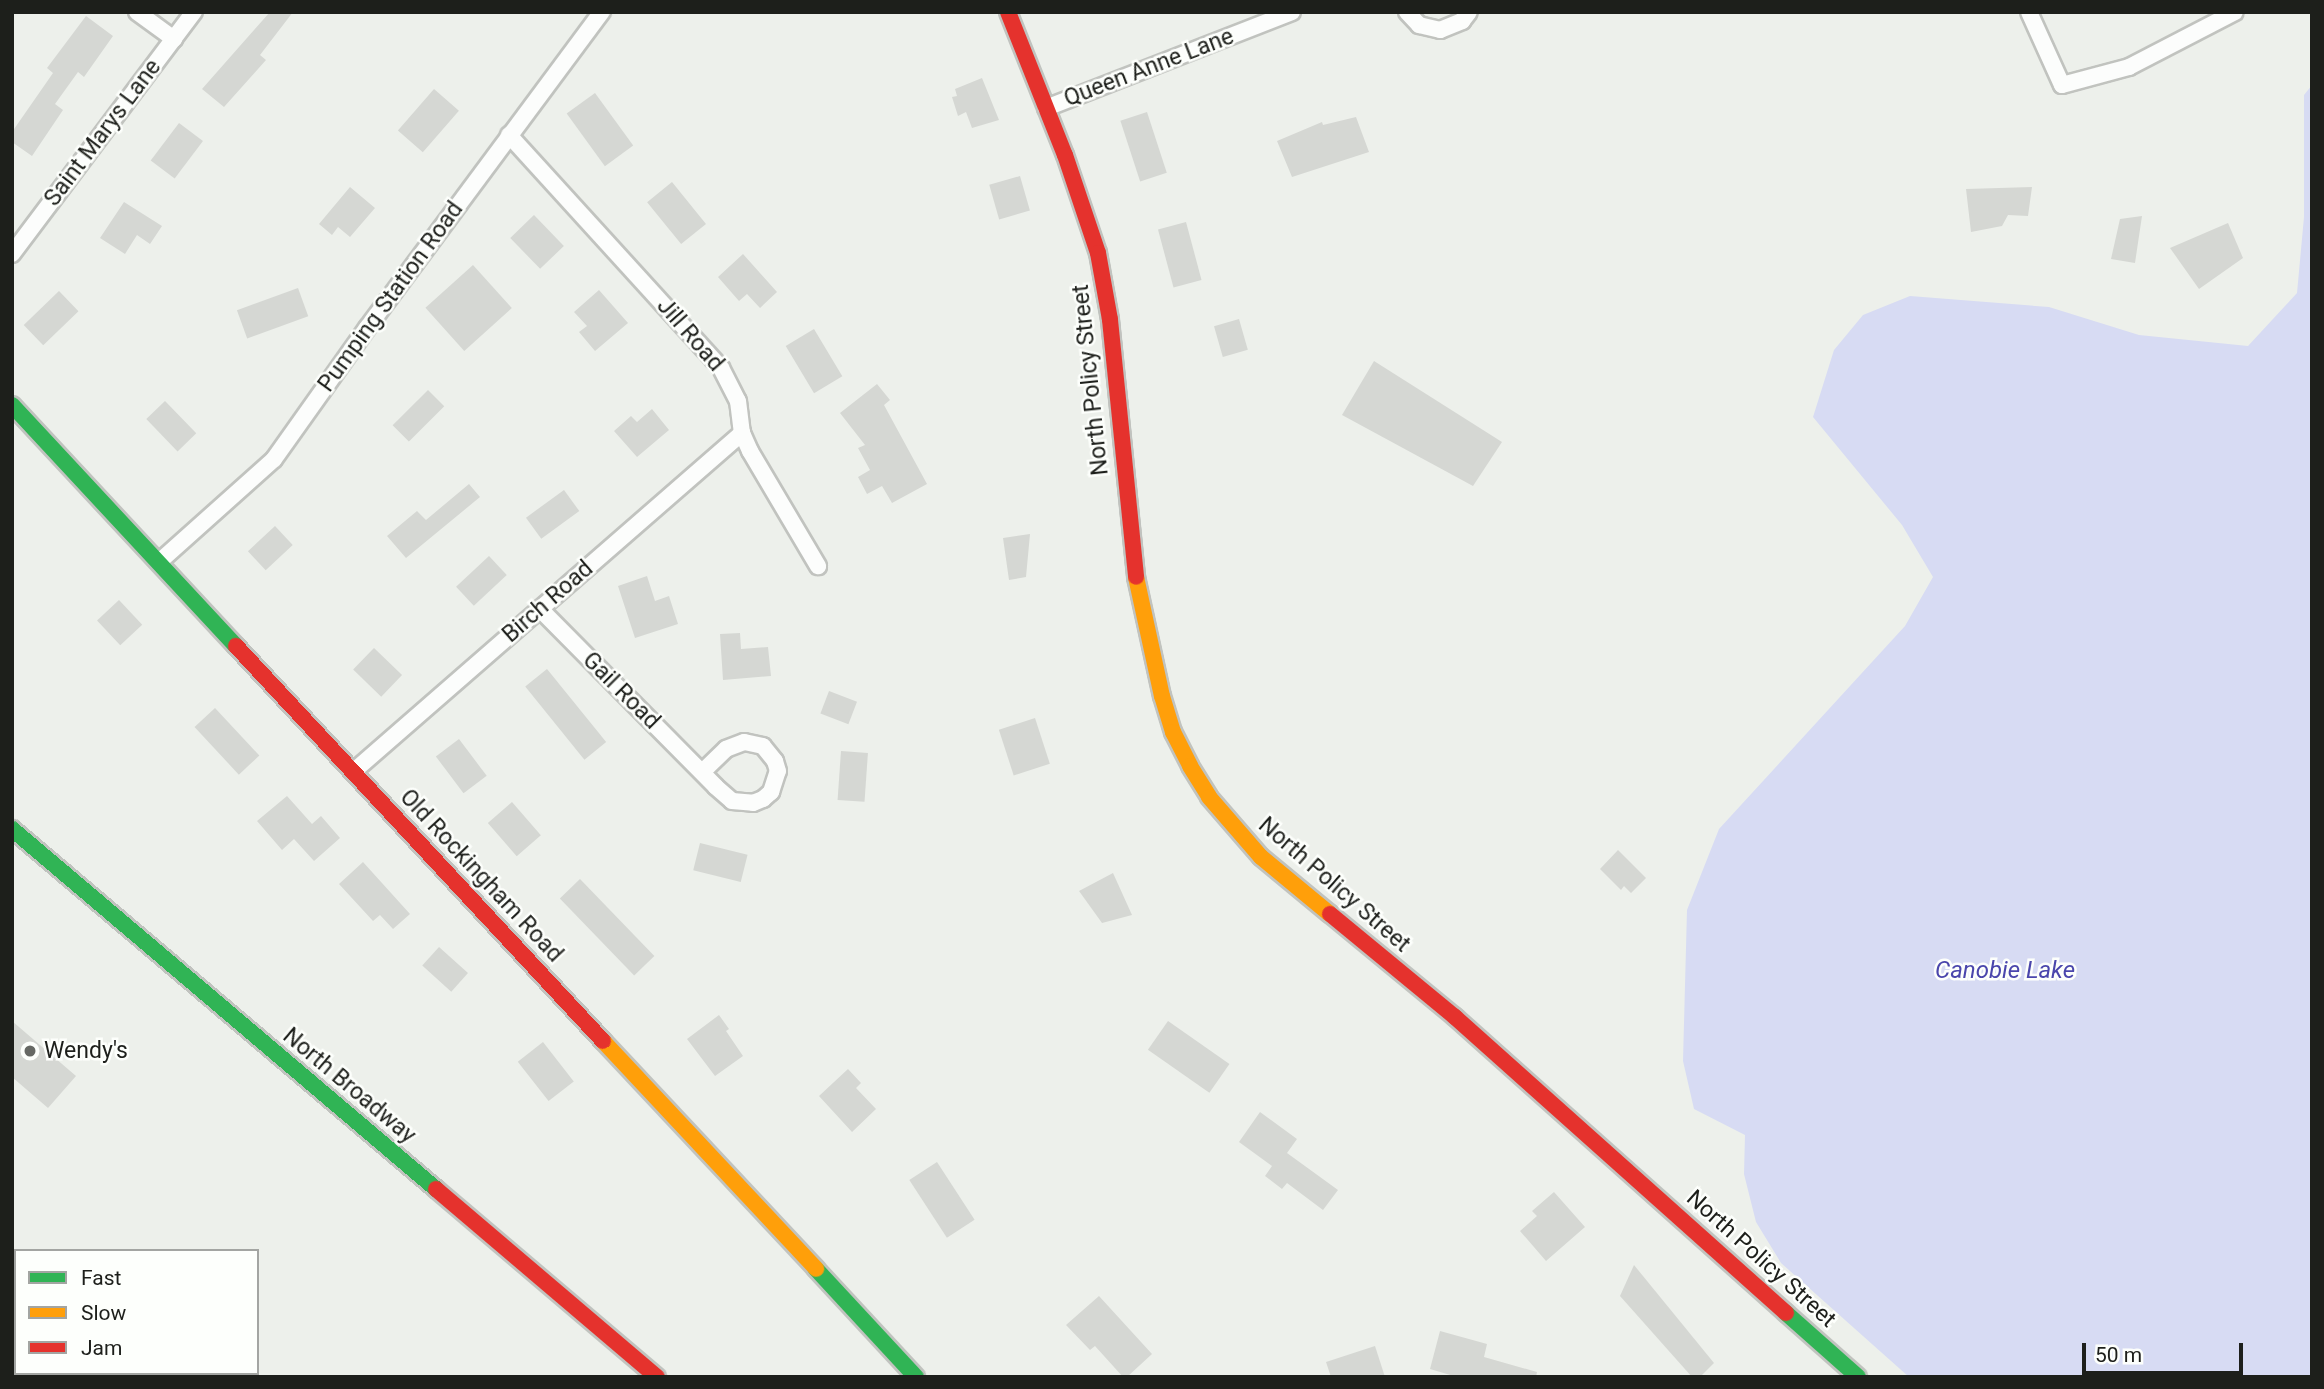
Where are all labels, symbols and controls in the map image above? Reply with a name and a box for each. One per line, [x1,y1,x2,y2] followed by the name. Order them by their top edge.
[1060,23,1238,113] street label: Queen Anne Lane
[39,54,167,212] street label: Saint Marys Lane
[313,197,469,397] street label: Pumping Station Road
[1067,283,1115,477] street label: North Policy Street
[651,293,729,377] street label: Jill Road
[497,555,599,649] street label: Birch Road
[577,647,665,735] street label: Gail Road
[394,784,568,968] street label: Old Rockingham Road
[1253,812,1415,958] street label: North Policy Street
[1935,957,2075,985] water label: Canobie Lake
[277,1022,421,1150] street label: North Broadway
[44,1037,128,1065] place label: Wendy's
[22,1043,38,1059] marker: Wendy's
[1681,1185,1841,1333] street label: North Policy Street
[14,1249,259,1375] legend
[81,1266,121,1290] text: Fast
[81,1301,126,1325] text: Slow
[2086,1330,2247,1374] scale bar
[81,1336,122,1360] text: Jam
[2095,1343,2142,1367] text: 50 m

